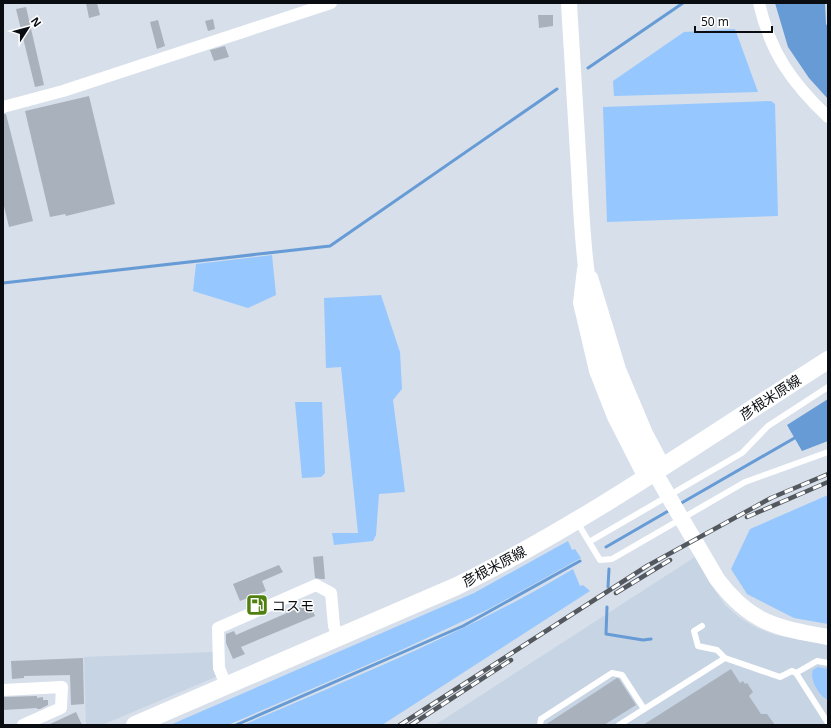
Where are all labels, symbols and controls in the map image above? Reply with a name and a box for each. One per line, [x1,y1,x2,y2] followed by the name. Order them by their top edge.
[8,8,48,48] north arrow
[695,8,772,34] scale bar
[701,13,729,30] text: 50 m
[28,14,45,30] text: N
[735,370,805,424] street label: 彦根米原線
[459,541,529,591] street label: 彦根米原線
[244,592,270,618] fuel station icon: コスモ
[272,596,314,615] place label: コスモ

